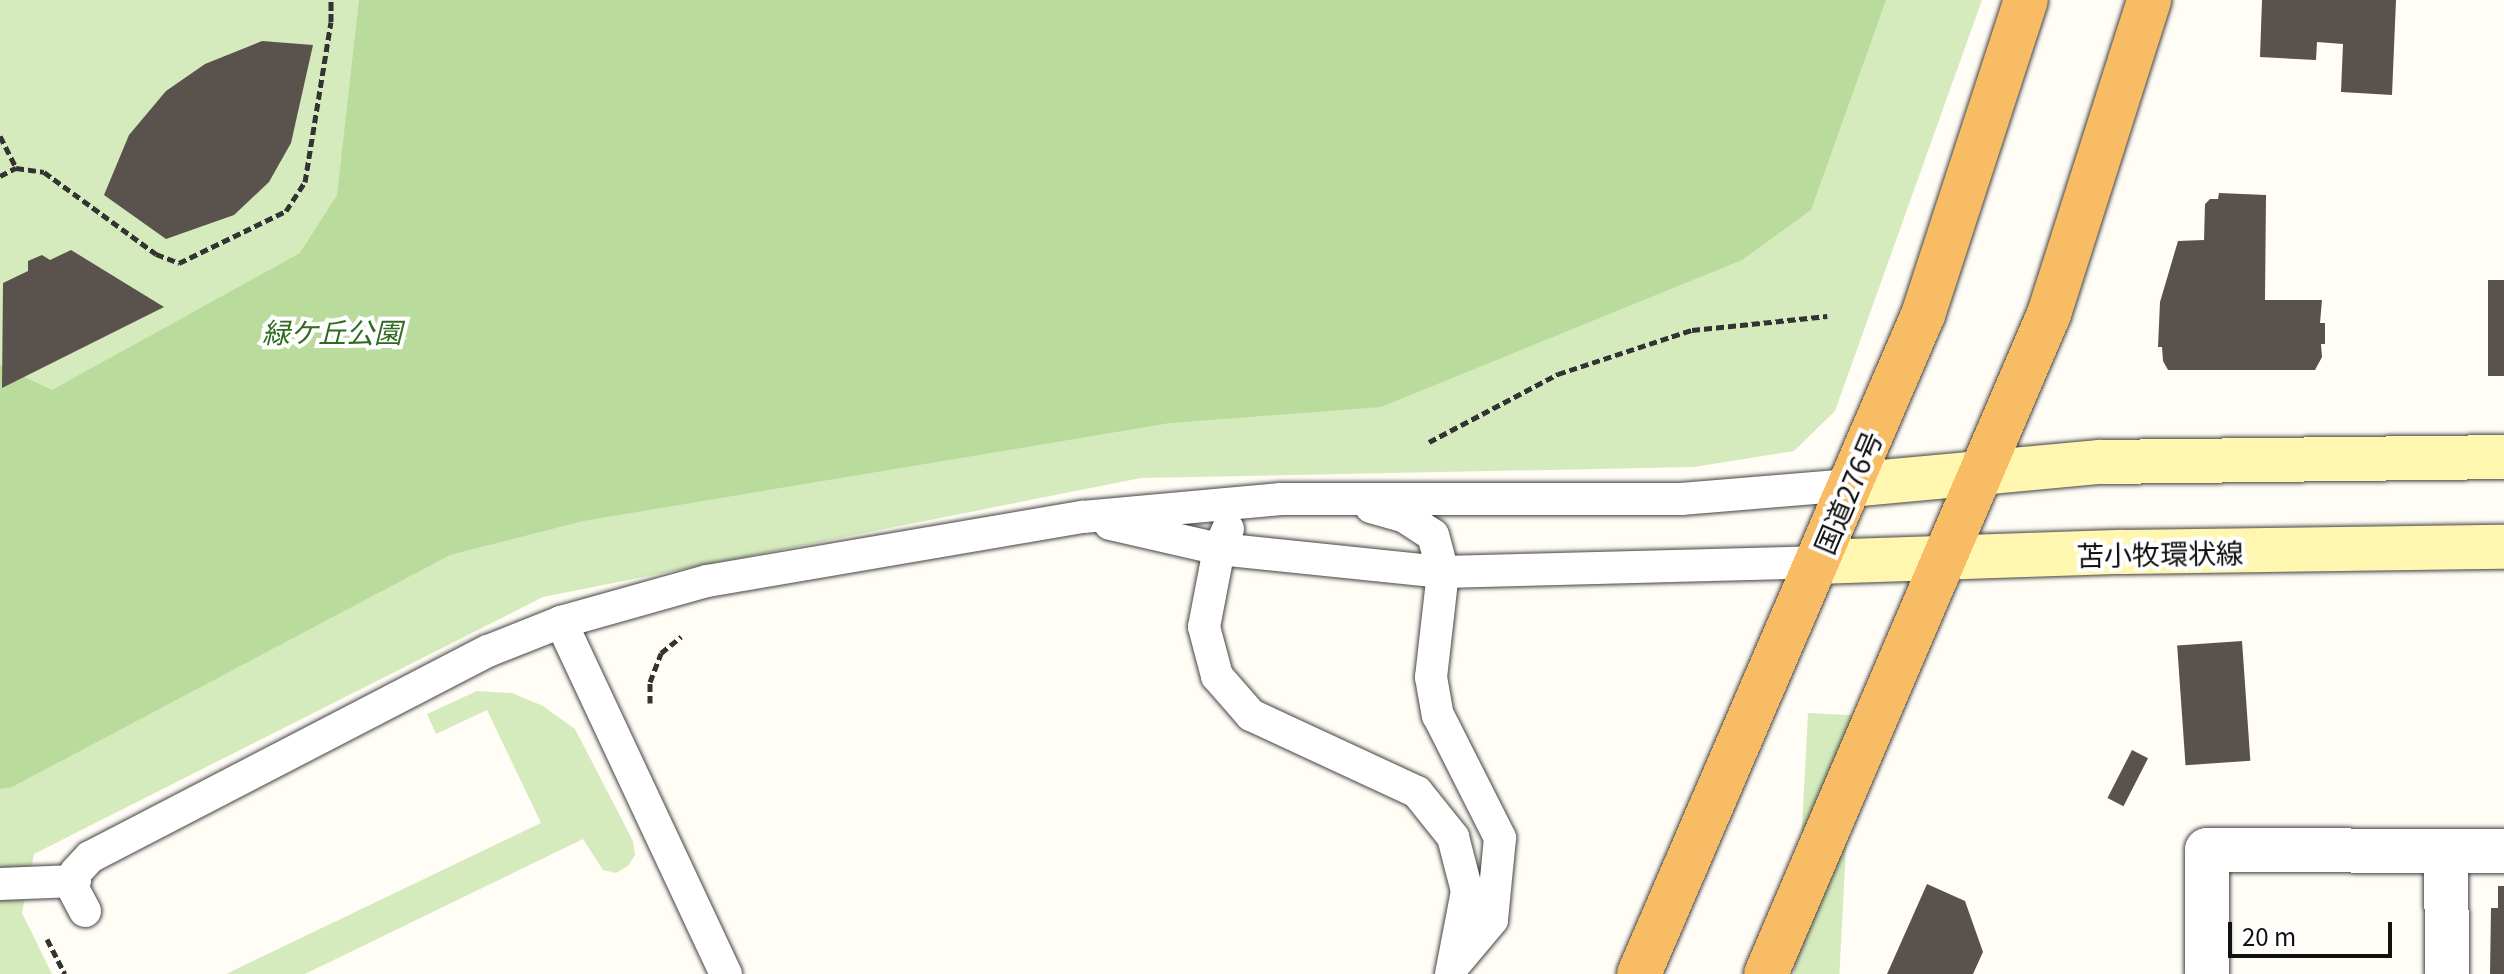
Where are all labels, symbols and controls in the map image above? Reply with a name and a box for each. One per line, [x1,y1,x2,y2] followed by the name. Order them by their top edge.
[262,314,402,348] park label: 緑ケ丘公園
[1806,425,1888,559] street label: 国道276号
[2076,535,2244,571] street label: 苫小牧環状線
[2232,906,2396,956] scale bar
[2242,918,2296,953] text: 20 m

